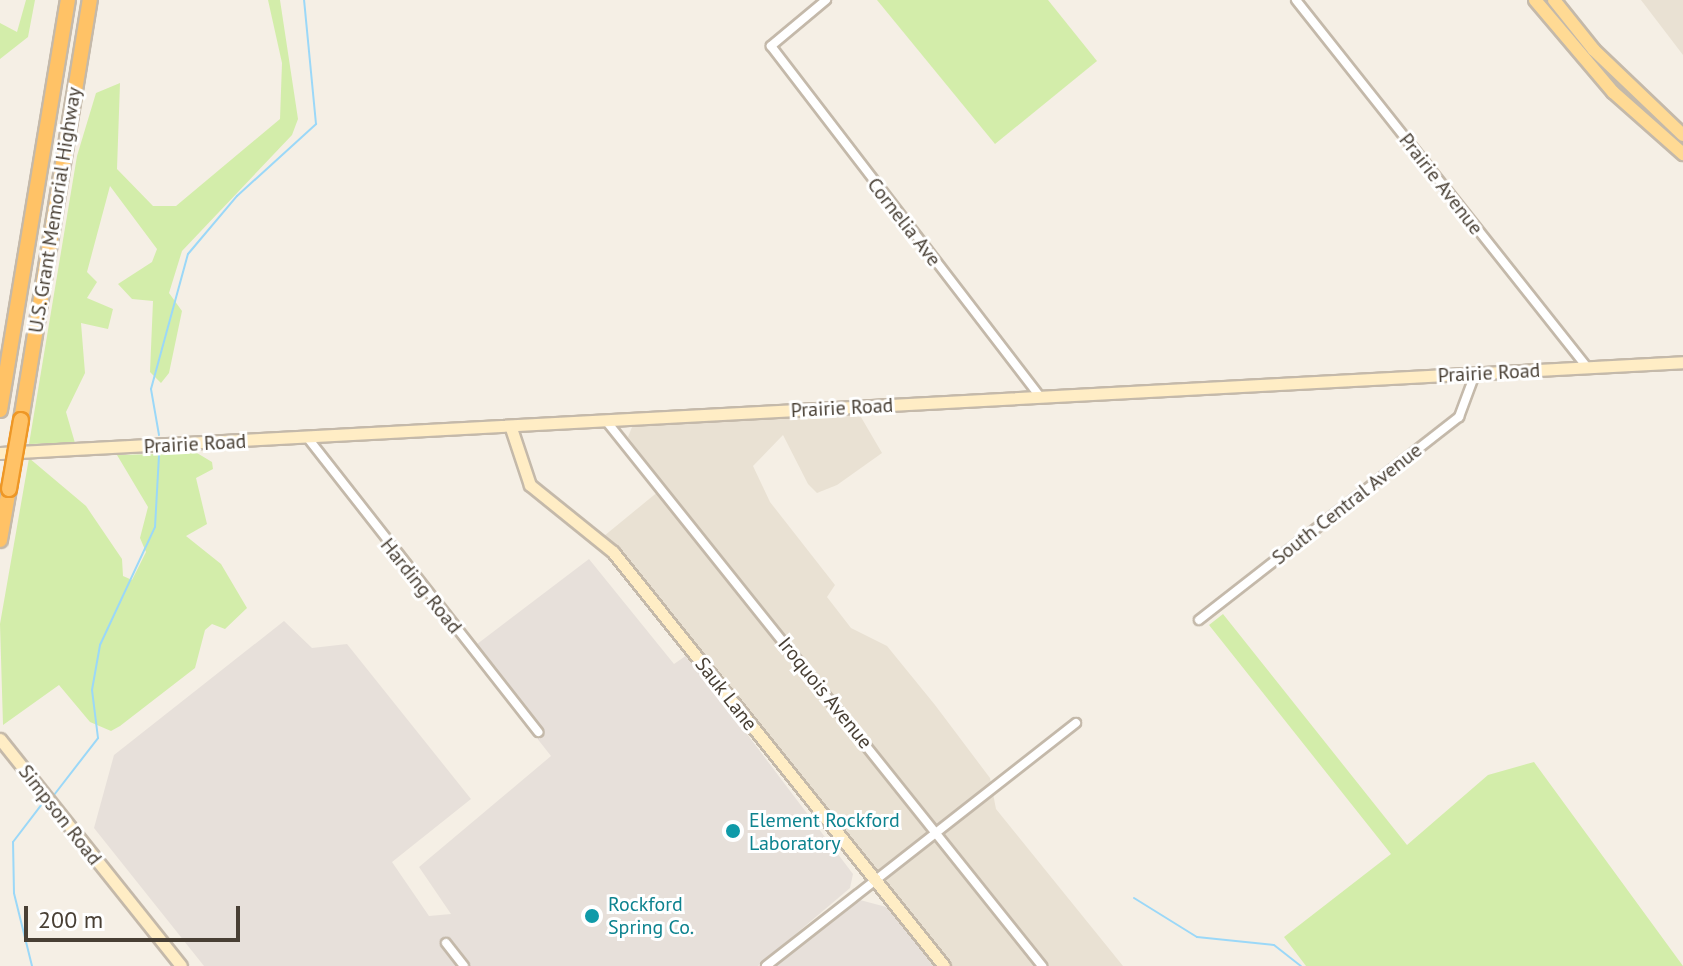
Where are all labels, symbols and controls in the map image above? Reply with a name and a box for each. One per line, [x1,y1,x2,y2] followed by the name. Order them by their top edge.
[24,85,86,335] street label: U.S. Grant Memorial Highway
[1394,128,1488,240] street label: Prairie Avenue
[862,173,946,271] street label: Cornelia Ave
[1437,358,1541,388] street label: Prairie Road
[790,393,894,423] street label: Prairie Road
[143,429,247,459] street label: Prairie Road
[1267,438,1427,570] street label: South Central Avenue
[375,534,467,638] street label: Harding Road
[773,632,877,754] street label: Iroquois Avenue
[690,652,762,736] street label: Sauk Lane
[13,760,107,870] street label: Simpson Road
[749,808,900,855] place label: Element Rockford Laboratory
[724,822,742,840] marker: Element Rockford Laboratory
[28,890,244,940] scale bar
[608,892,694,939] place label: Rockford Spring Co.
[38,904,103,935] text: 200 m
[583,907,601,925] marker: Rockford Spring Co.

